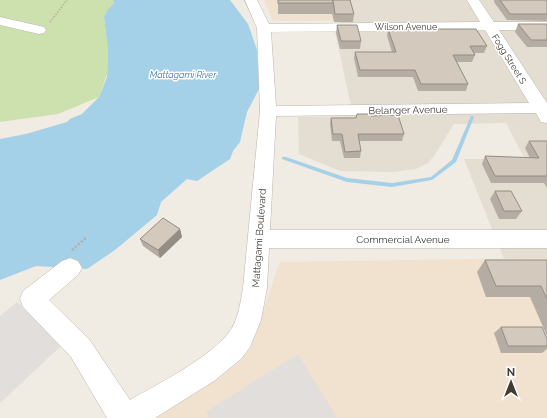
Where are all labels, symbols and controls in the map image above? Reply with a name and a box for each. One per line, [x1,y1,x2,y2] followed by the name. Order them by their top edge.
[375,22,438,32] street label: Wilson Avenue
[490,32,528,86] street label: Fogg Street S
[150,70,217,80] water label: Mattagami River
[368,104,448,116] street label: Belanger Avenue
[250,188,268,288] street label: Mattagami Boulevard
[356,234,450,245] street label: Commercial Avenue
[491,362,531,402] north arrow
[507,366,515,379] text: N

